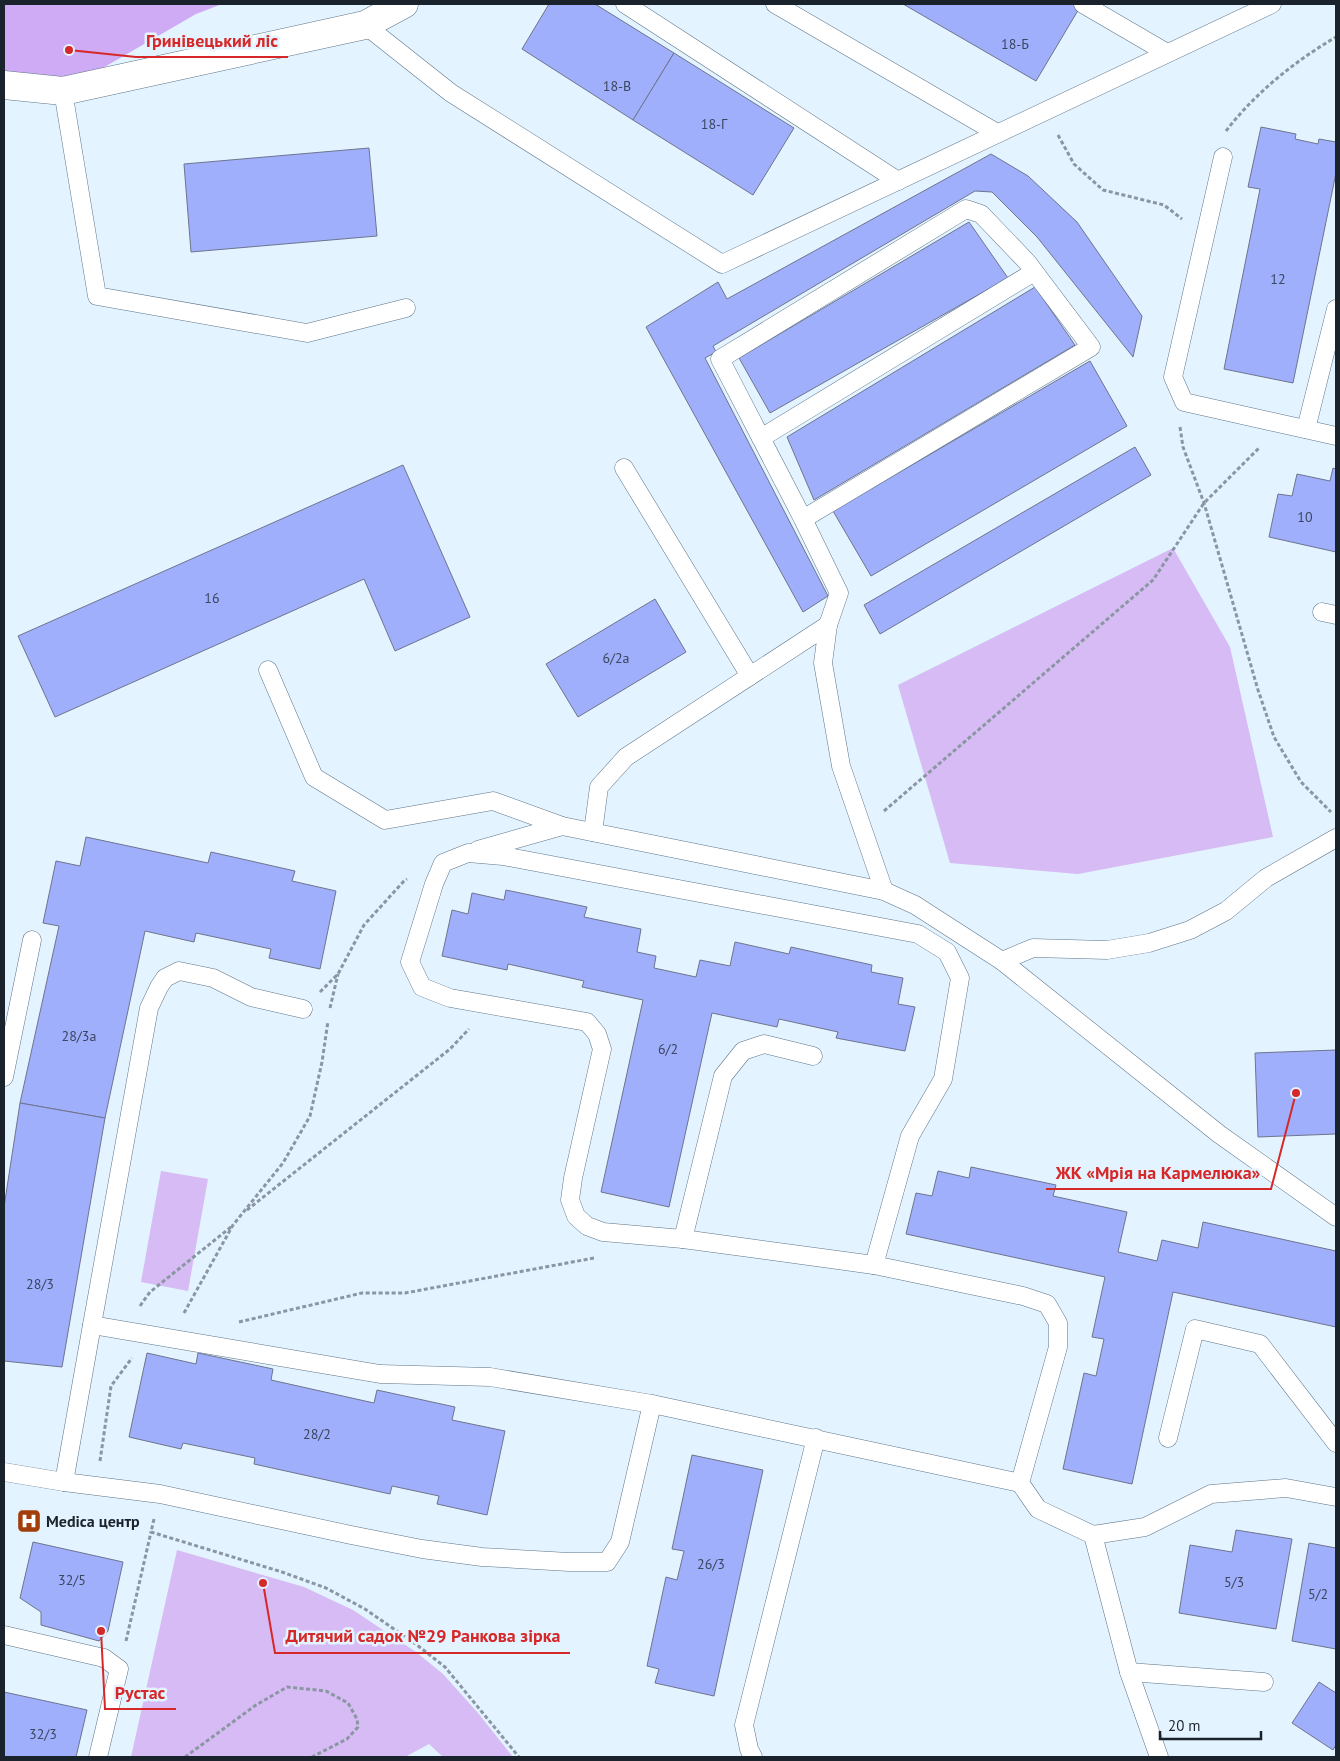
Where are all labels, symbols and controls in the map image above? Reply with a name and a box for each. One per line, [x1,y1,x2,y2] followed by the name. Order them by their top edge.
[136,24,288,57] callout: Гринівецький ліс
[146,29,278,52] text: Гринівецький ліс
[1001,35,1029,53] house number: 18-Б
[603,77,631,95] house number: 18-В
[701,115,728,133] house number: 18-Г
[1270,270,1286,288] house number: 12
[1297,508,1313,526] house number: 10
[204,589,220,607] house number: 16
[602,649,630,667] house number: 6/2а
[62,1027,96,1045] house number: 28/3а
[658,1040,678,1058] house number: 6/2
[1046,1156,1271,1189] callout: ЖК «Мрія на Кармелюка»
[1055,1161,1261,1184] text: ЖК «Мрія на Кармелюка»
[26,1275,54,1293] house number: 28/3
[303,1425,331,1443] house number: 28/2
[16,1508,42,1534] hospital icon: Medica центр
[46,1511,140,1531] place label: Medica центр
[697,1555,725,1573] house number: 26/3
[58,1571,86,1589] house number: 32/5
[1224,1573,1244,1591] house number: 5/3
[1308,1585,1328,1603] house number: 5/2
[275,1620,570,1653] callout: Дитячий садок №29 Ранкова зірка
[286,1624,561,1647] text: Дитячий садок №29 Ранкова зірка
[105,1676,176,1709] callout: Рустас
[115,1681,166,1704] text: Рустас
[1160,1708,1261,1740] scale bar
[1168,1716,1201,1735] text: 20 m
[29,1725,57,1743] house number: 32/3

